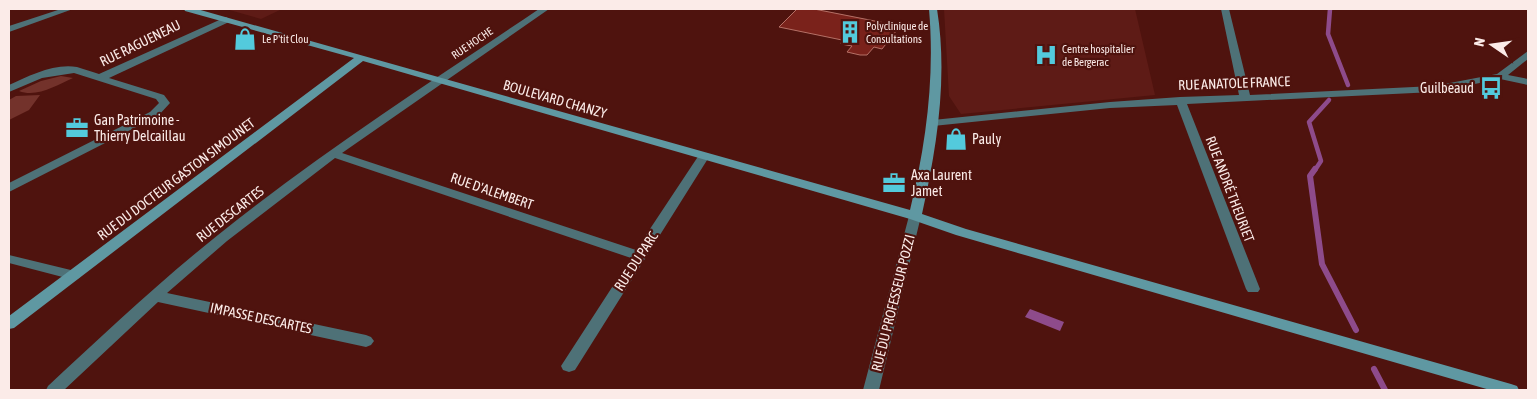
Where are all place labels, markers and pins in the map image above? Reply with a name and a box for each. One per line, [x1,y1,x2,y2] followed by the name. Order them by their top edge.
[837,19,863,45] building icon: Polyclinique de Consultations
[866,20,928,45] place label: Polyclinique de Consultations
[232,26,258,52] shop icon: Le P'tit Clou
[262,33,309,45] place label: Le P'tit Clou
[1033,42,1059,68] hospital icon: Centre hospitalier de Bergerac
[1062,43,1135,68] place label: Centre hospitalier de Bergerac
[1478,75,1504,101] bus stop icon: Guilbeaud
[1420,80,1474,96] place label: Guilbeaud
[94,112,186,144] place label: Gan Patrimoine - Thierry Delcaillau
[64,115,90,141] office icon: Gan Patrimoine - Thierry Delcaillau
[943,126,969,152] shop icon: Pauly
[972,131,1001,147] place label: Pauly
[911,167,972,199] place label: Axa Laurent Jamet
[881,170,907,196] office icon: Axa Laurent Jamet

